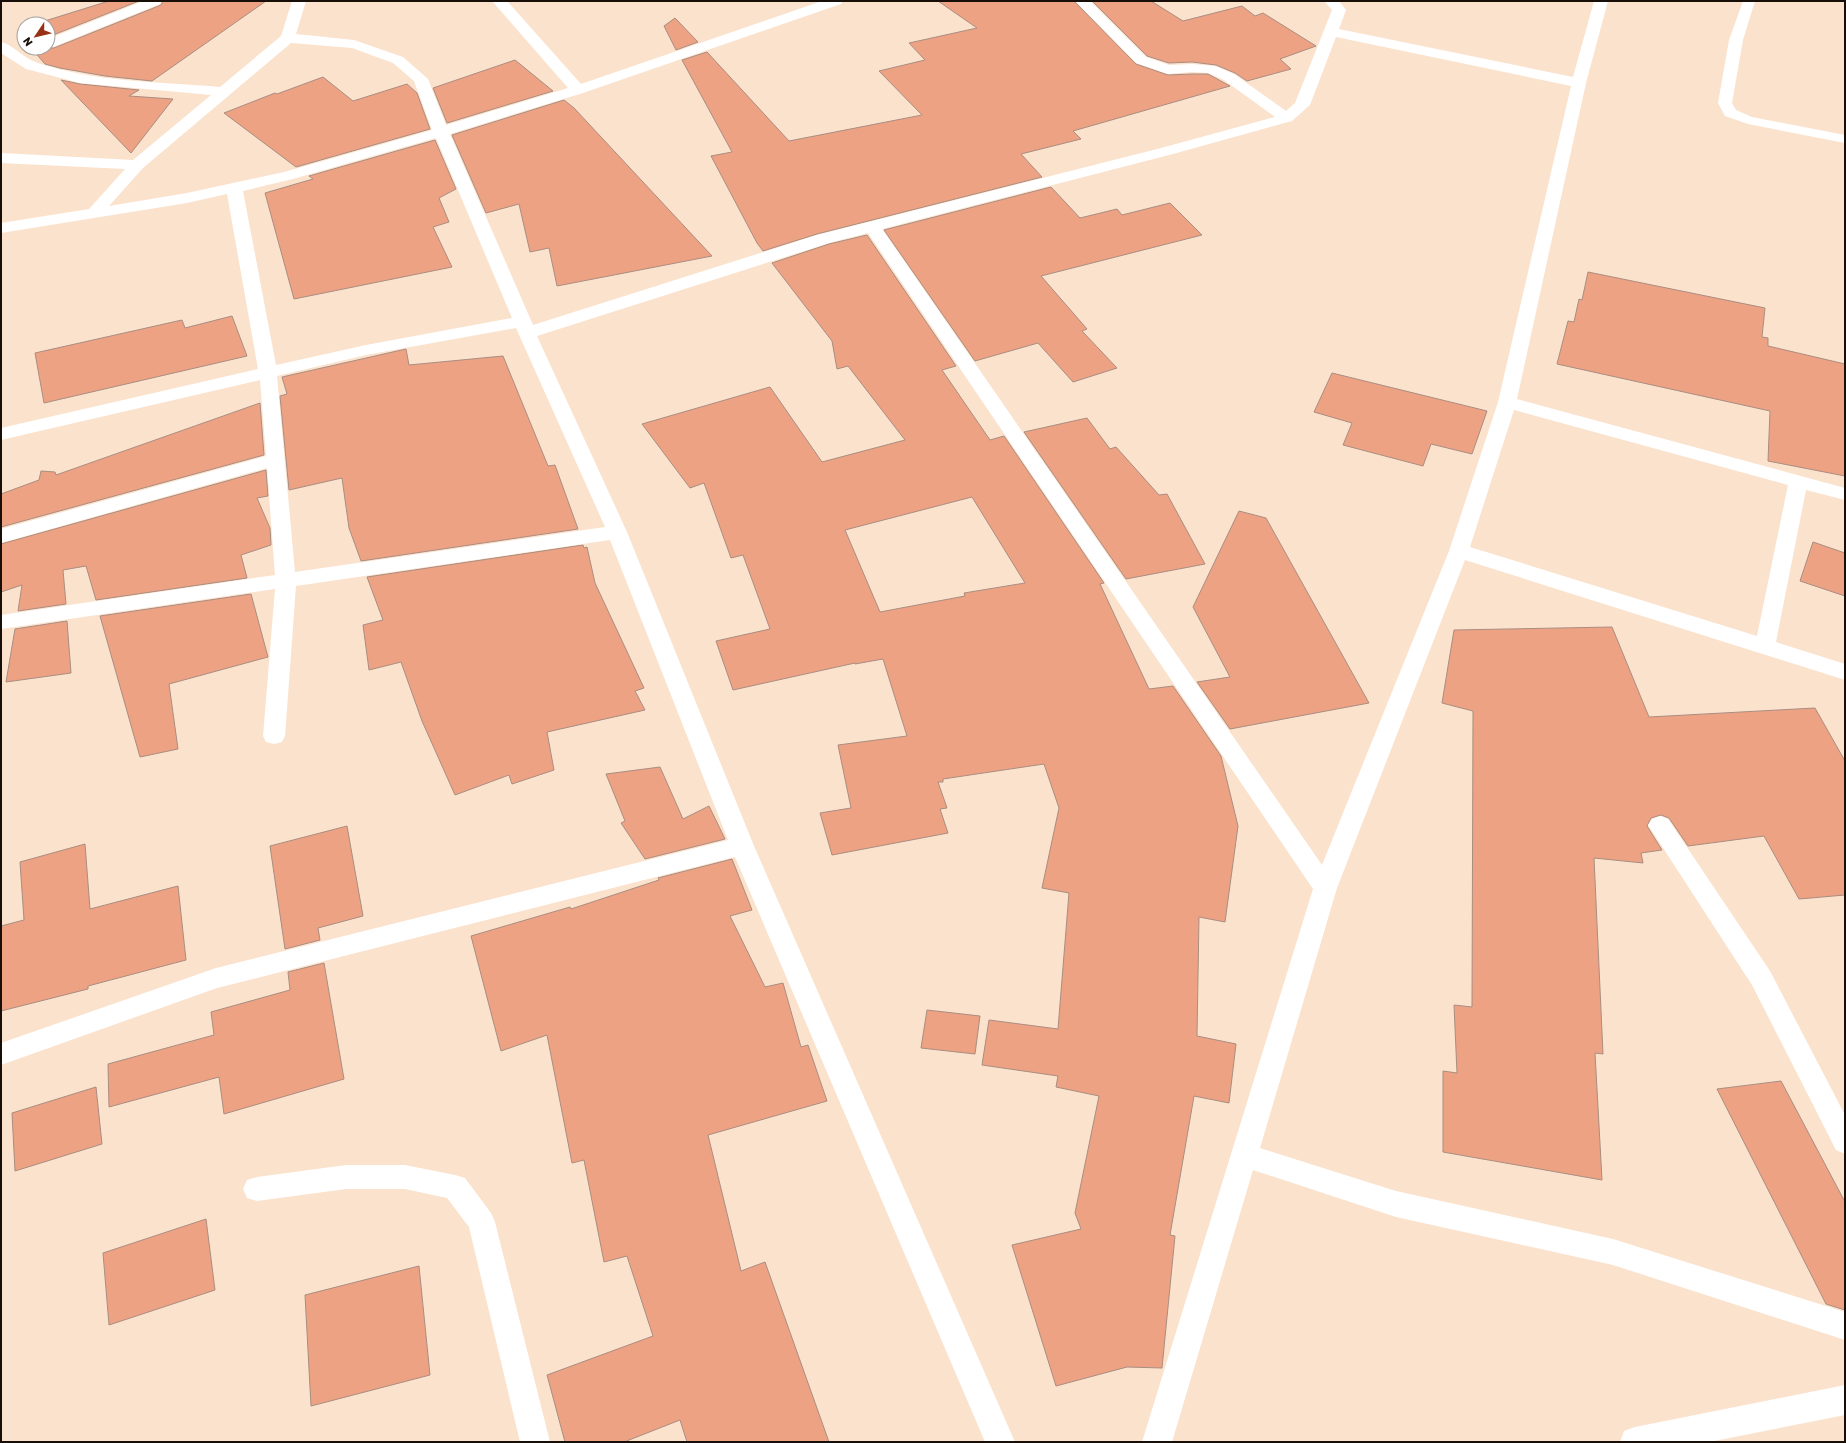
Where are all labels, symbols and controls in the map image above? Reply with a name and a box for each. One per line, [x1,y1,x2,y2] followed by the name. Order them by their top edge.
[16,16,56,56] north arrow
[21,34,36,48] text: N

